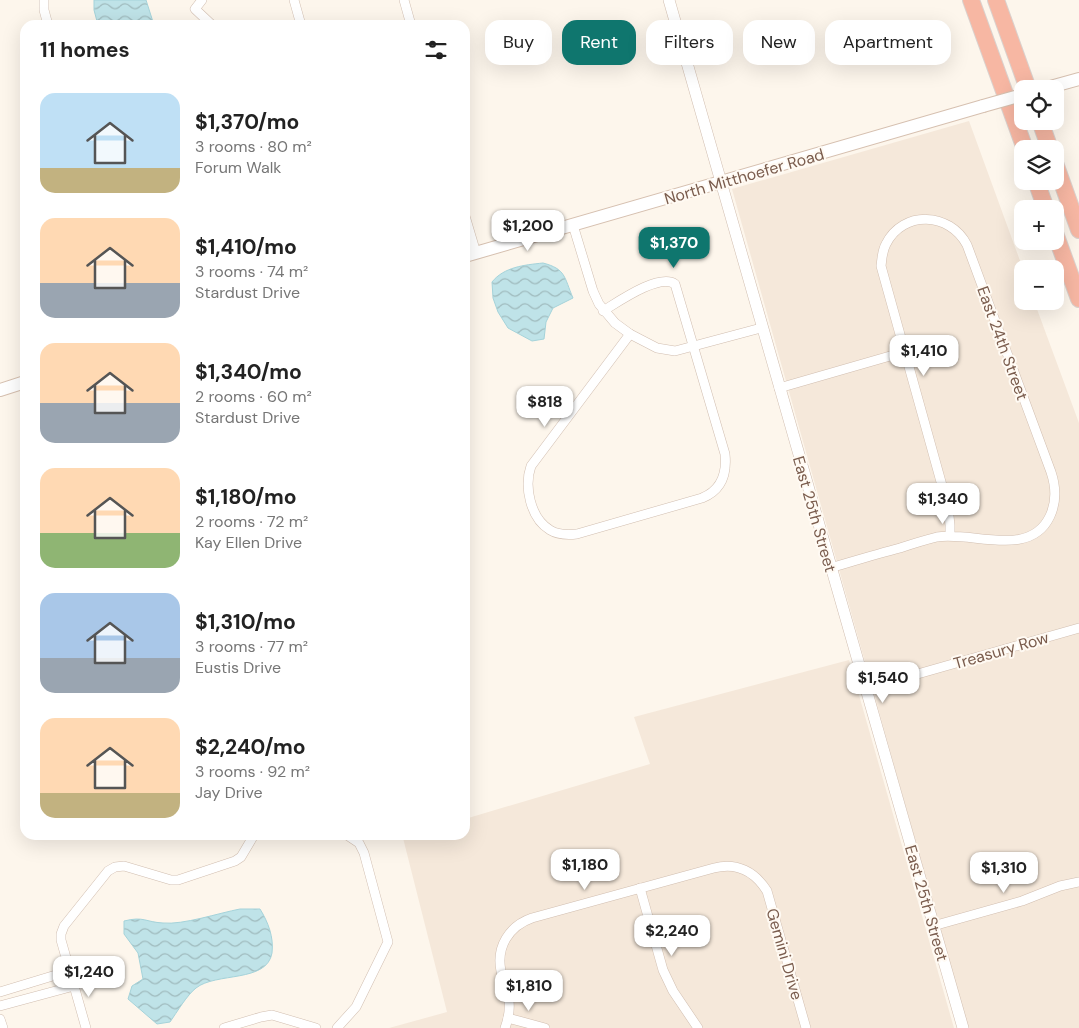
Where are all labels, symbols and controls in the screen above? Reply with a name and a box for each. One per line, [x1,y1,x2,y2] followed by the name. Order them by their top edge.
[485,20,552,65] chip: Buy
[562,20,636,65] chip: Rent
[646,20,733,65] chip: Filters
[743,20,815,65] chip: New
[825,20,951,65] chip: Apartment
[40,36,130,64] text: 11 homes
[422,36,450,64] icon: filters
[1014,80,1064,310] map controls
[1014,80,1064,130] button: locate
[195,108,299,136] text: $1,370/mo
[80,113,140,173] icon: home
[195,136,312,157] text: 3 rooms · 80 m²
[1014,140,1064,190] button: layers
[662,144,827,209] street label: North Mitthoefer Road
[195,157,281,178] text: Forum Walk
[1014,200,1064,250] button: +
[487,210,569,252] pin: $1,200
[502,215,554,236] text: $1,200
[633,226,715,269] pin: $1,370
[650,232,698,253] text: $1,370
[195,233,297,261] text: $1,410/mo
[80,238,140,298] icon: home
[1014,260,1064,310] button: −
[195,261,308,282] text: 3 rooms · 74 m²
[195,282,300,303] text: Stardust Drive
[972,283,1033,403] street label: East 24th Street
[883,334,965,377] pin: $1,410
[901,340,947,361] text: $1,410
[195,358,302,386] text: $1,340/mo
[80,363,140,423] icon: home
[195,386,312,407] text: 2 rooms · 60 m²
[515,386,575,428] pin: $818
[527,391,563,412] text: $818
[195,407,300,428] text: Stardust Drive
[788,454,841,575] street label: East 25th Street
[902,482,984,525] pin: $1,340
[195,483,297,511] text: $1,180/mo
[80,488,140,548] icon: home
[918,488,968,509] text: $1,340
[195,511,308,532] text: 2 rooms · 72 m²
[195,532,302,553] text: Kay Ellen Drive
[195,608,296,636] text: $1,310/mo
[80,613,140,673] icon: home
[951,627,1051,674] street label: Treasury Row
[195,636,308,657] text: 3 rooms · 77 m²
[195,657,281,678] text: Eustis Drive
[842,662,924,704] pin: $1,540
[857,667,909,688] text: $1,540
[195,733,306,761] text: $2,240/mo
[80,738,140,798] icon: home
[195,761,310,782] text: 3 rooms · 92 m²
[195,782,263,803] text: Jay Drive
[900,843,953,964] street label: East 25th Street
[544,848,626,891] pin: $1,180
[963,852,1045,894] pin: $1,310
[562,854,608,875] text: $1,180
[981,857,1027,878] text: $1,310
[761,906,808,1002] street label: Gemini Drive
[631,914,713,957] pin: $2,240
[645,920,699,941] text: $2,240
[48,956,130,998] pin: $1,240
[64,961,114,982] text: $1,240
[488,970,570,1012] pin: $1,810
[506,975,552,996] text: $1,810

